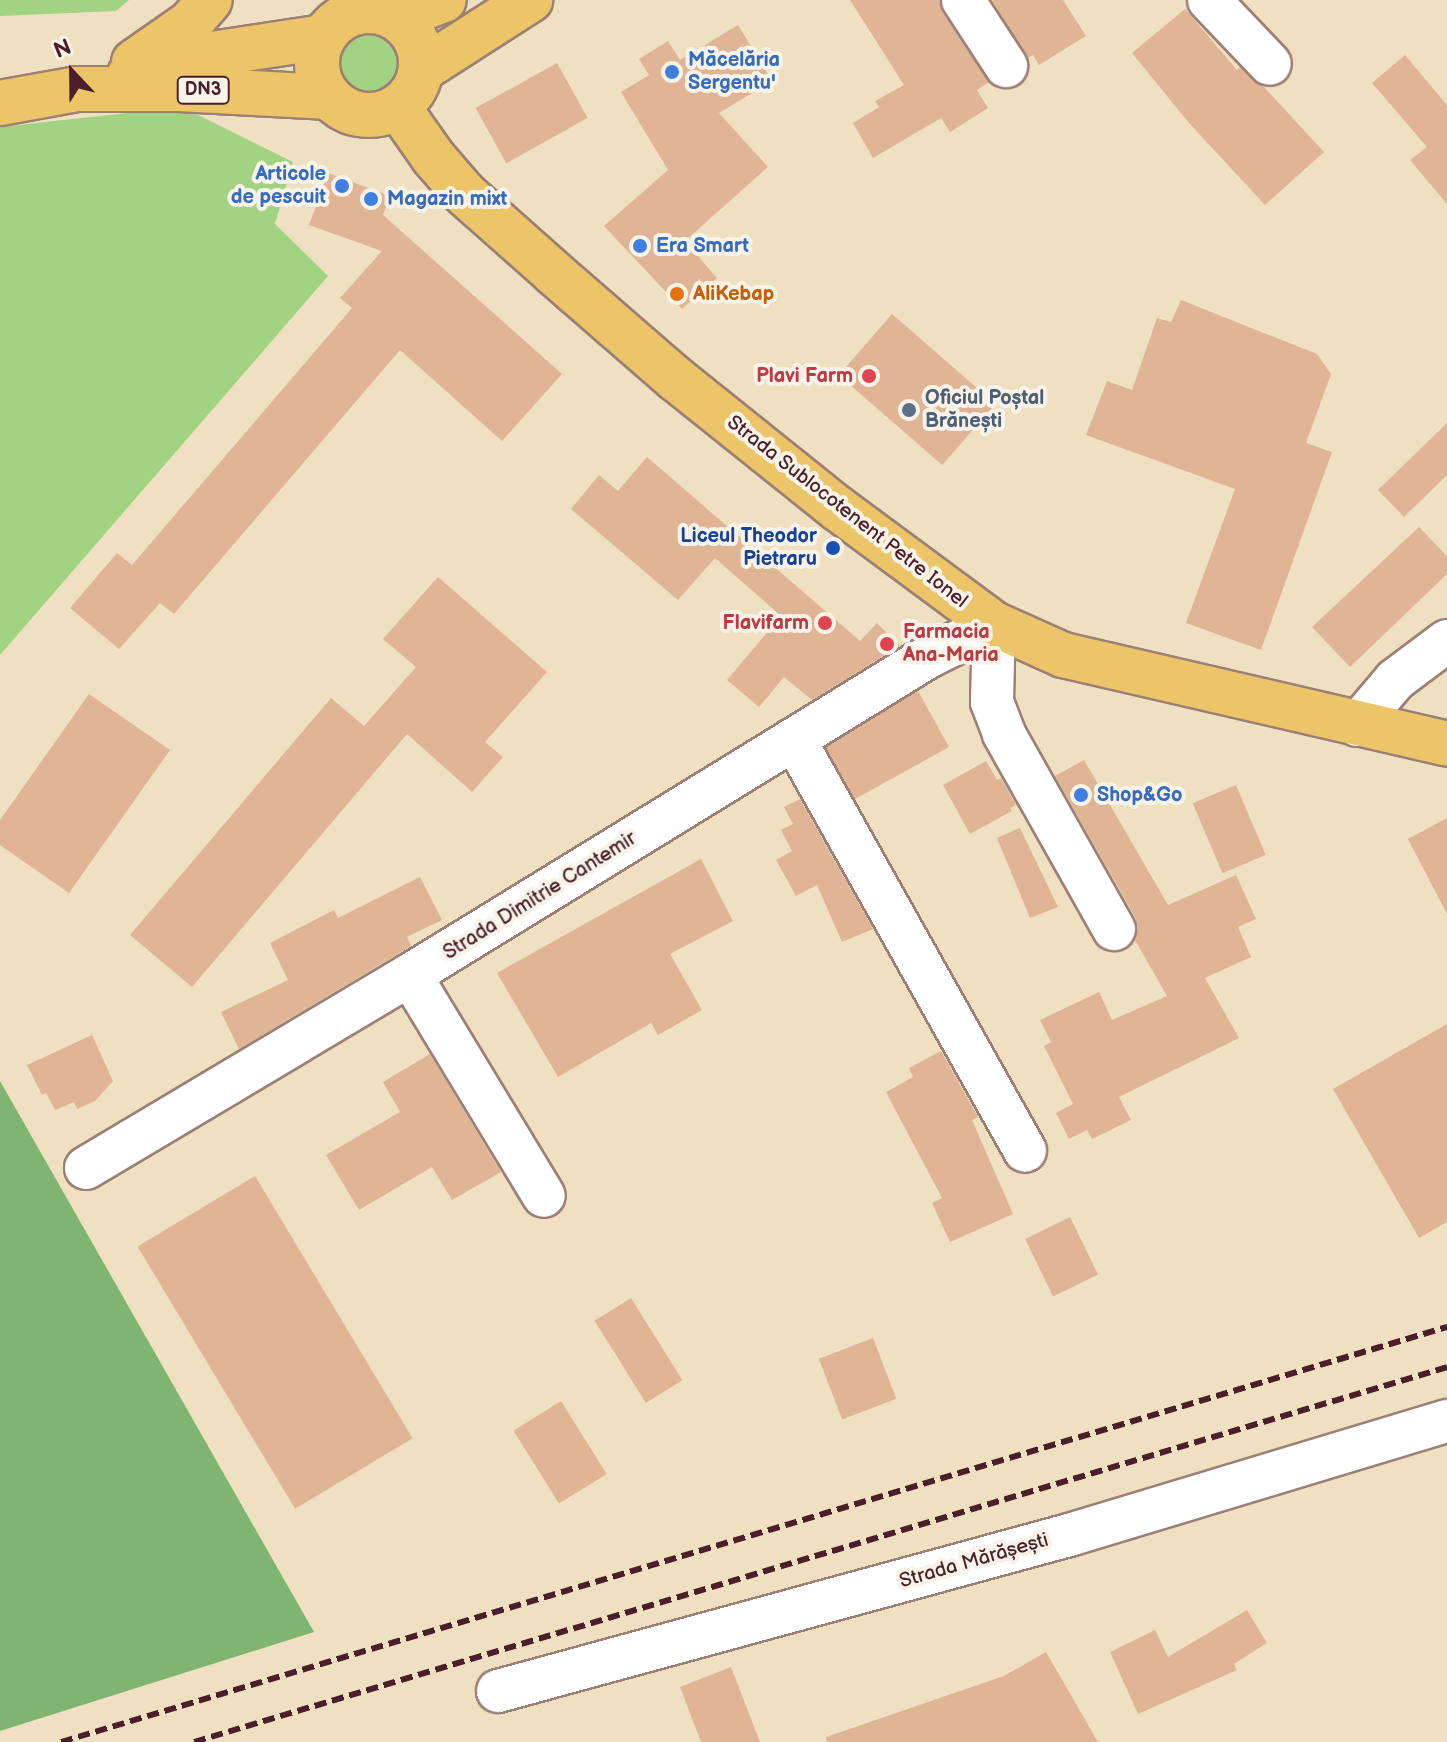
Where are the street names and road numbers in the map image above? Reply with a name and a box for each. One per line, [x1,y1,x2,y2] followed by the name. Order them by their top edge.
[175,76,231,104] road number: DN3
[722,411,972,613] street label: Strada Sublocotenent Petre Ionel
[439,827,641,965] street label: Strada Dimitrie Cantemir
[897,1528,1051,1594] street label: Strada Mărășești

